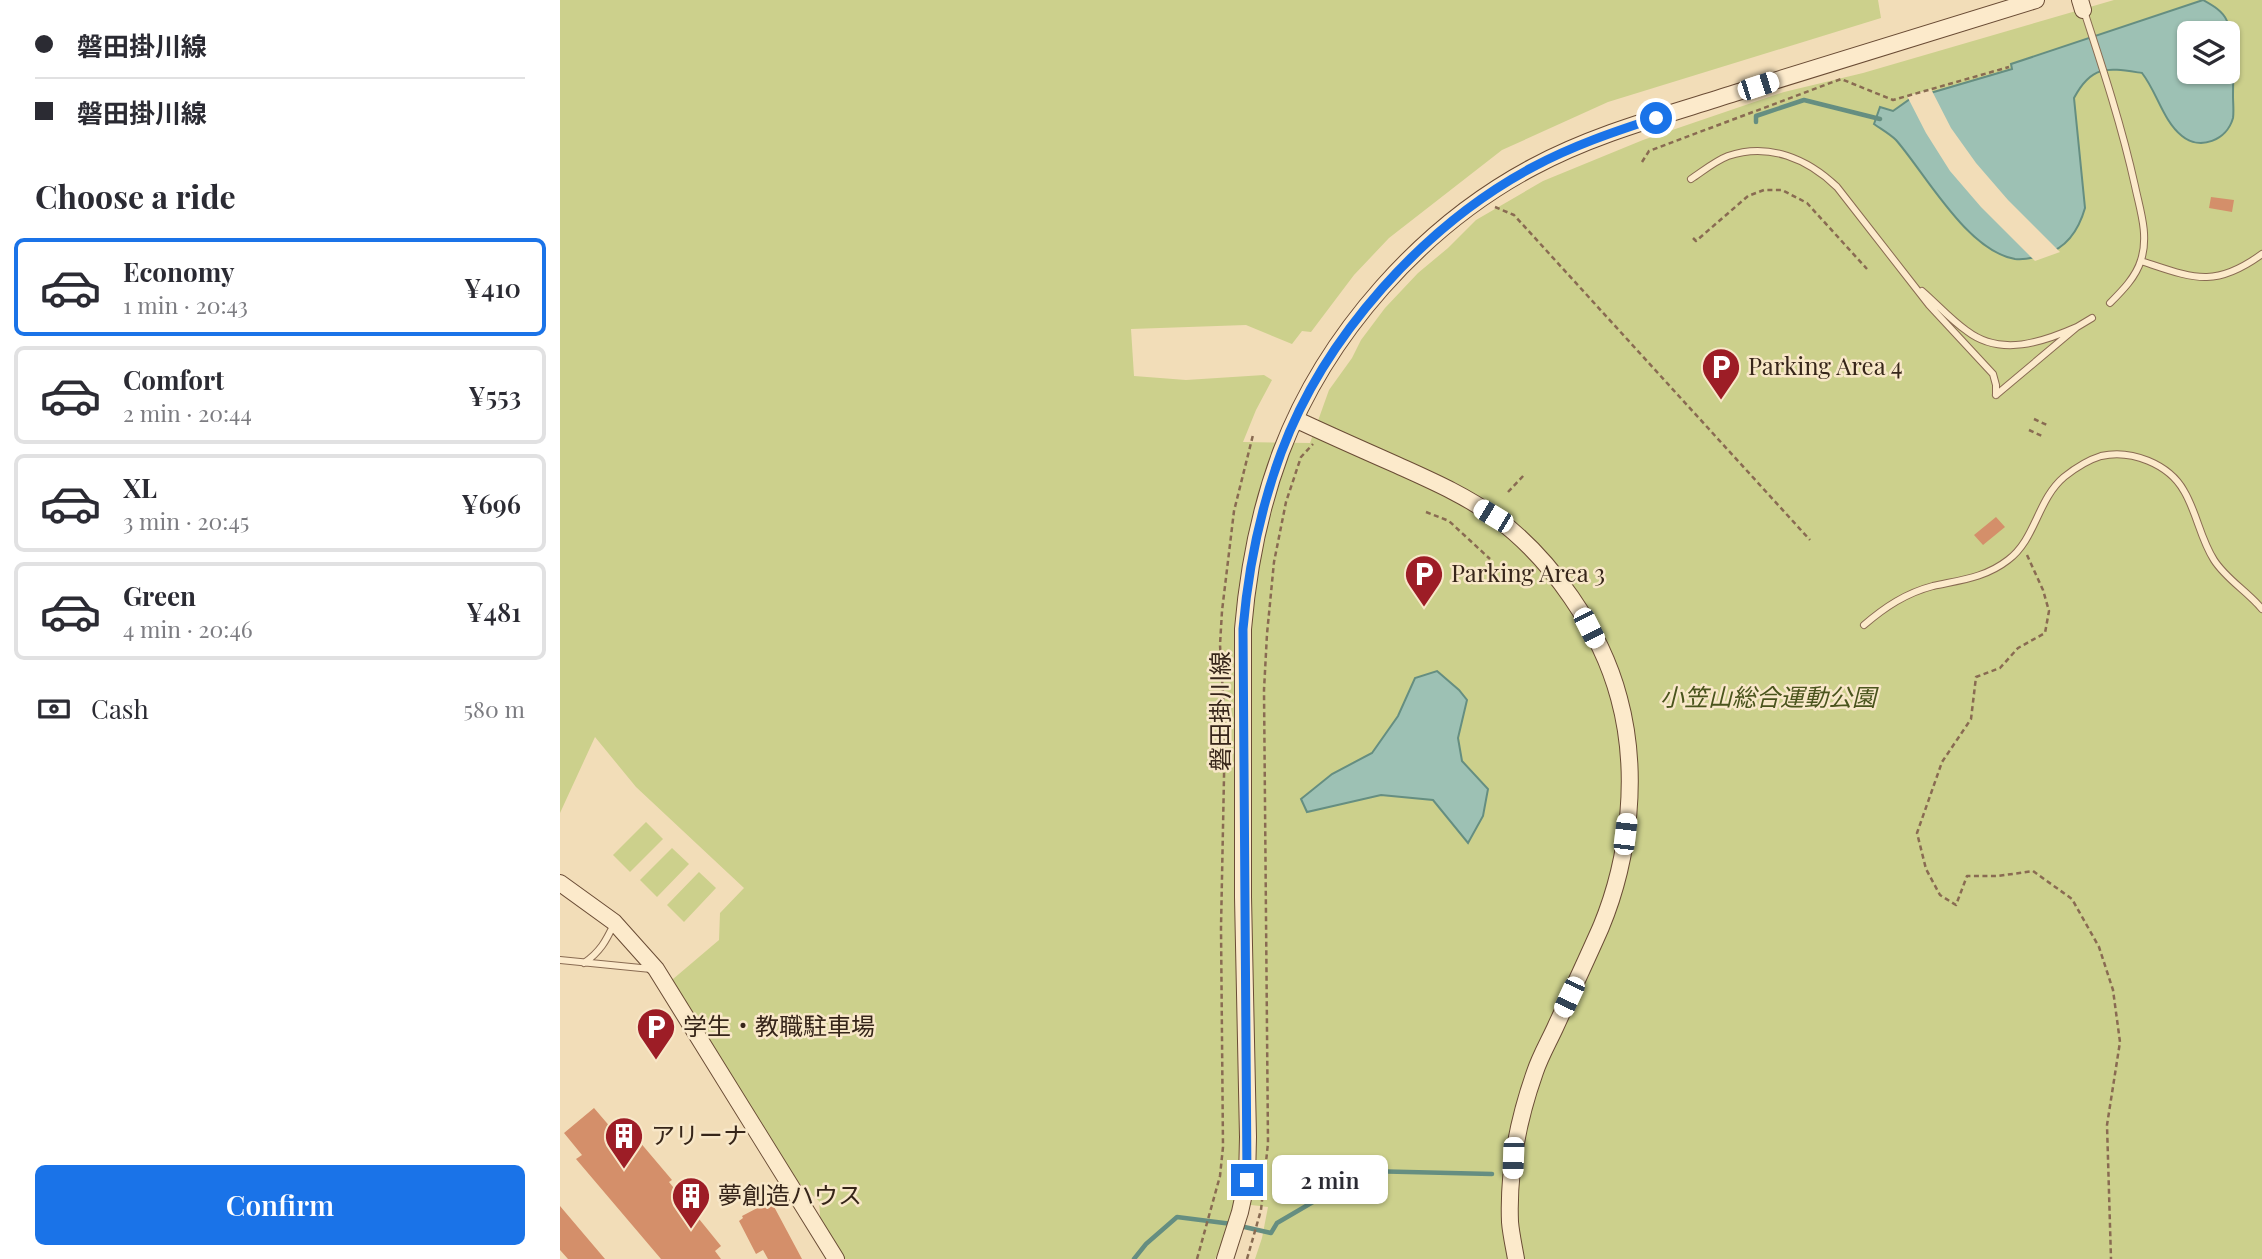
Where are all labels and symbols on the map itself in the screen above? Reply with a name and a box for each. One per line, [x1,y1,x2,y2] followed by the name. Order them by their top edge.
[1735,70,1782,102] car
[1640,102,1672,134] route start
[1700,346,1742,401] parking icon: Parking Area 4
[1748,349,1903,381] place label: Parking Area 4
[1470,496,1517,536] car
[1403,553,1445,608] parking icon: Parking Area 3
[1451,556,1605,588] place label: Parking Area 3
[1571,605,1608,651] car
[1203,651,1235,771] street label: 磐田掛川線
[1660,680,1879,712] park label: 小笠山総合運動公園
[1613,812,1638,856] car
[1551,974,1588,1020] car
[635,1006,677,1061] parking icon: 学生・教職駐車場
[683,1009,875,1041] place label: 学生・教職駐車場
[603,1115,645,1170] building icon: アリーナ
[651,1118,747,1150] place label: アリーナ
[1502,1137,1525,1179] car
[1272,1156,1387,1204] callout: 2 min
[1231,1164,1263,1196] route end
[670,1175,712,1230] building icon: 夢創造ハウス
[718,1178,862,1210] place label: 夢創造ハウス

